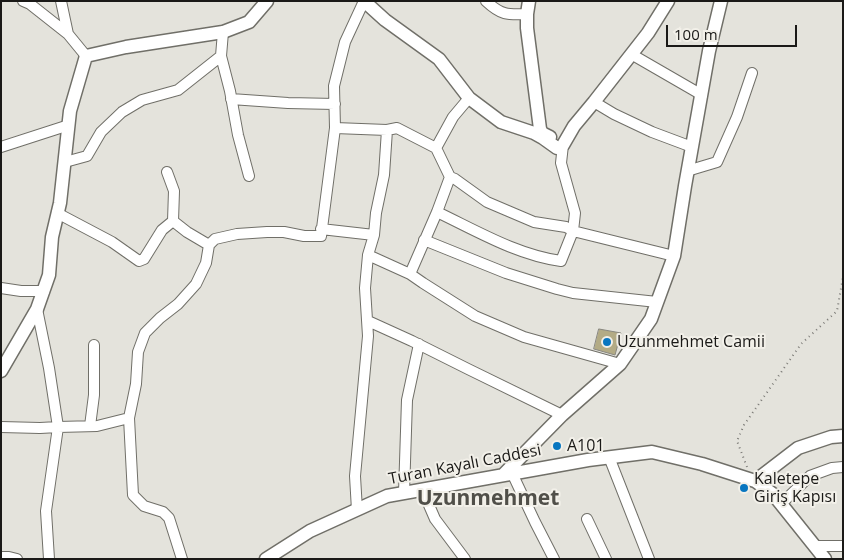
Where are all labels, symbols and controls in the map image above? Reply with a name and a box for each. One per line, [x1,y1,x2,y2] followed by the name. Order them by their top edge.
[669,15,800,47] scale bar
[674,24,718,44] text: 100 m
[617,332,765,352] place label: Uzunmehmet Camii
[601,336,613,348] marker: Uzunmehmet Camii
[567,436,605,456] place label: A101
[551,440,563,452] marker: A101
[387,441,543,489] street label: Turan Kayalı Caddesi
[754,469,836,507] place label: Kaletepe Giriş Kapısı
[738,482,750,494] marker: Kaletepe Giriş Kapısı
[417,486,559,512] district label: Uzunmehmet

